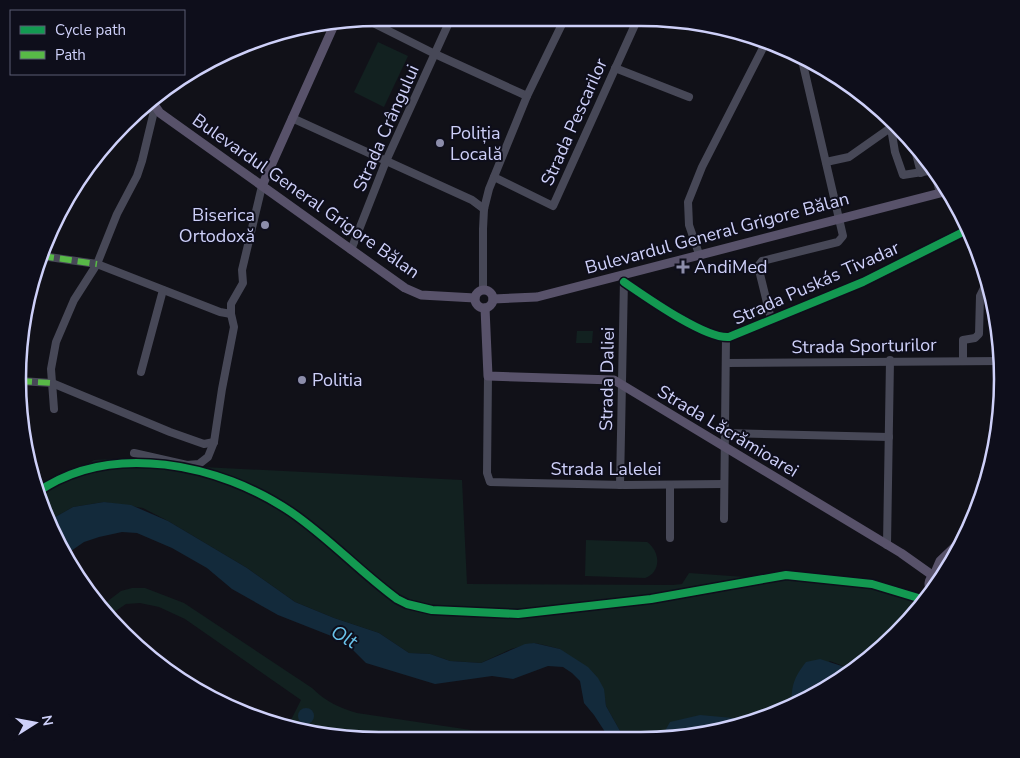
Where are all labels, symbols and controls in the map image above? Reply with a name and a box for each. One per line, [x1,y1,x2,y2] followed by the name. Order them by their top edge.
[10,10,185,75] legend
[55,20,126,40] text: Cycle path
[55,45,86,65] text: Path
[535,54,613,190] street label: Strada Pescarilor
[347,61,425,195] street label: Strada Crângului
[188,108,424,284] street label: Bulevardul General Grigore Bălan
[450,121,502,166] place label: Poliția Locală
[434,137,446,149] marker: Poliția Locală
[582,186,852,280] street label: Bulevardul General Grigore Bălan
[179,203,255,248] place label: Biserica Ortodoxă
[259,219,271,231] marker: Biserica Ortodoxă
[729,235,904,331] street label: Strada Puskás Tivadar
[694,255,767,279] place label: AndiMed
[676,260,690,274] marker: AndiMed
[594,327,620,431] street label: Strada Daliei
[791,333,937,359] street label: Strada Sporturilor
[312,368,363,392] place label: Politia
[296,374,308,386] marker: Politia
[653,379,803,483] street label: Strada Lăcrămioarei
[550,457,662,481] street label: Strada Lalelei
[326,619,363,656] water label: Olt
[10,698,60,748] north arrow
[37,714,58,728] text: N

